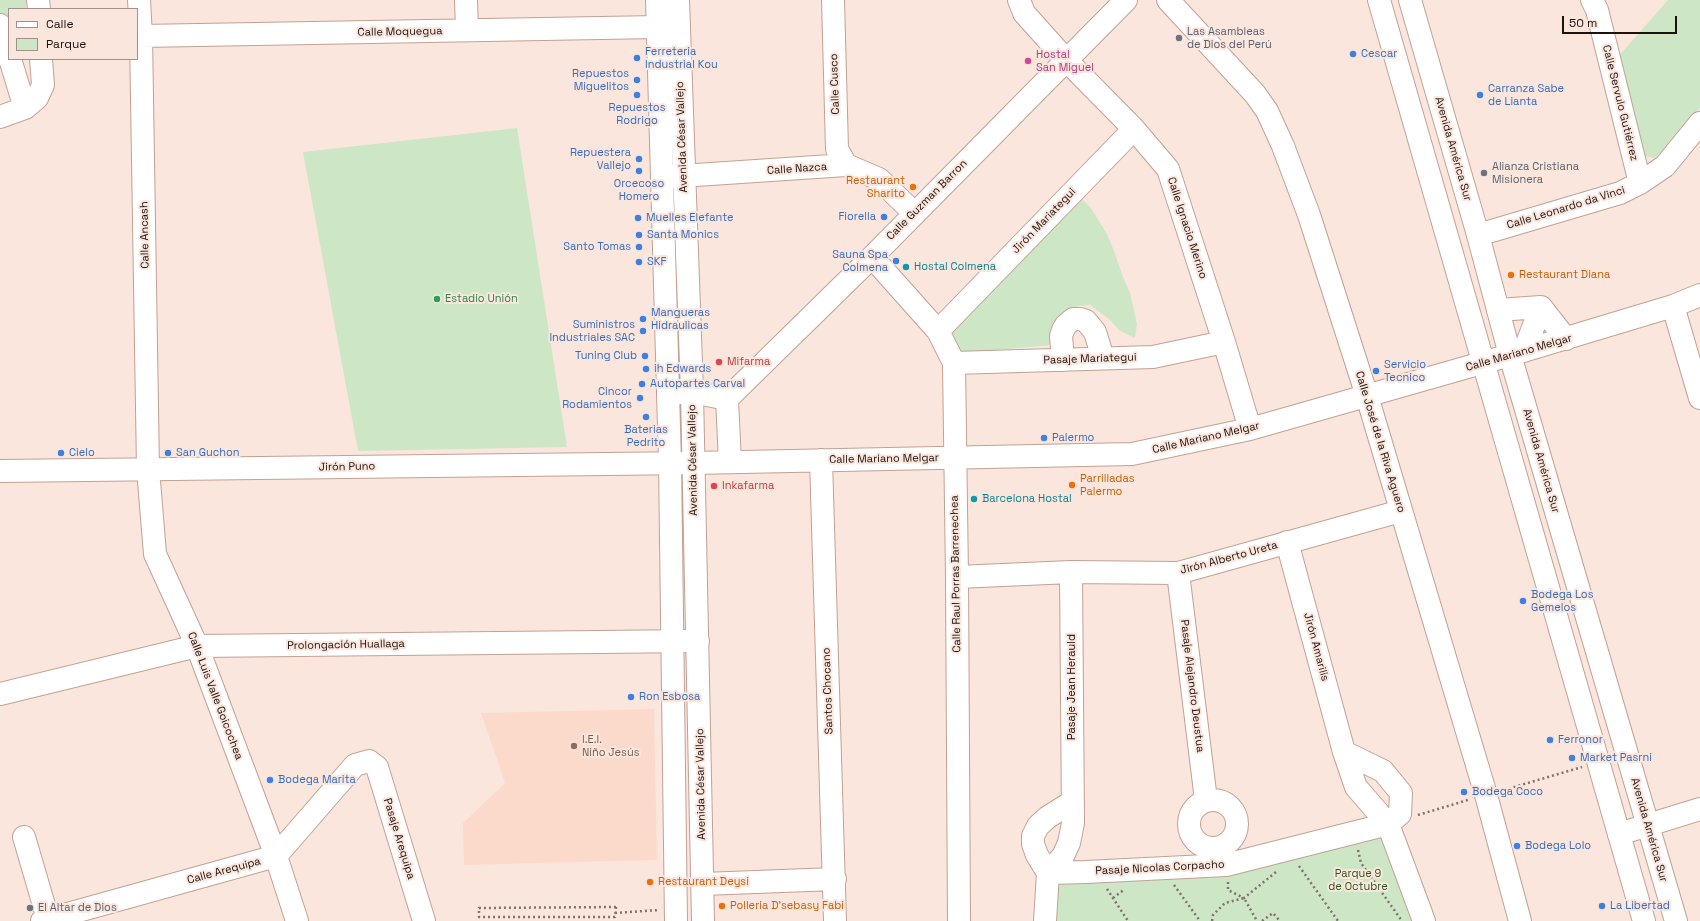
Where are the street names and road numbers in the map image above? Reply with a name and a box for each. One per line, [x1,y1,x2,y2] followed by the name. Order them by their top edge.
[357,25,443,39] street label: Calle Moquegua
[1599,44,1641,162] street label: Calle Servulo Gutiérrez
[827,53,843,115] street label: Calle Cusco
[673,81,691,193] street label: Avenida César Vallejo
[1432,95,1474,203] street label: Avenida América Sur
[884,157,970,243] street label: Calle Guzman Barron
[767,160,827,178] street label: Calle Nazca
[1164,176,1210,280] street label: Calle Ignacio Merino
[1505,184,1627,232] street label: Calle Leonardo da Vinci
[1009,185,1079,257] street label: Jirón Mariategui
[138,201,152,269] street label: Calle Ancash
[1464,332,1574,374] street label: Calle Mariano Melgar
[1043,351,1137,367] street label: Pasaje Mariategui
[1352,370,1408,514] street label: Calle José de la Riva Aguero
[685,404,701,516] street label: Avenida César Vallejo
[1520,407,1562,515] street label: Avenida América Sur
[1151,419,1261,457] street label: Calle Mariano Melgar
[829,451,939,467] street label: Calle Mariano Melgar
[319,460,375,474] street label: Jirón Puno
[948,495,964,653] street label: Calle Raul Porras Barrenechea
[1179,539,1279,577] street label: Jirón Alberto Ureta
[1301,611,1331,683] street label: Jirón Amarilis
[1177,619,1207,753] street label: Pasaje Alejandro Deustua
[184,630,246,762] street label: Calle Luis Valle Goicochea
[1065,634,1079,740] street label: Pasaje Jean Herauld
[287,637,405,653] street label: Prolongación Huallaga
[820,647,836,735] street label: Santos Chocano
[693,728,709,840] street label: Avenida César Vallejo
[1628,776,1670,884] street label: Avenida América Sur
[380,797,418,881] street label: Pasaje Arequipa
[186,855,262,887] street label: Calle Arequipa
[1095,858,1225,878] street label: Pasaje Nicolas Corpacho

